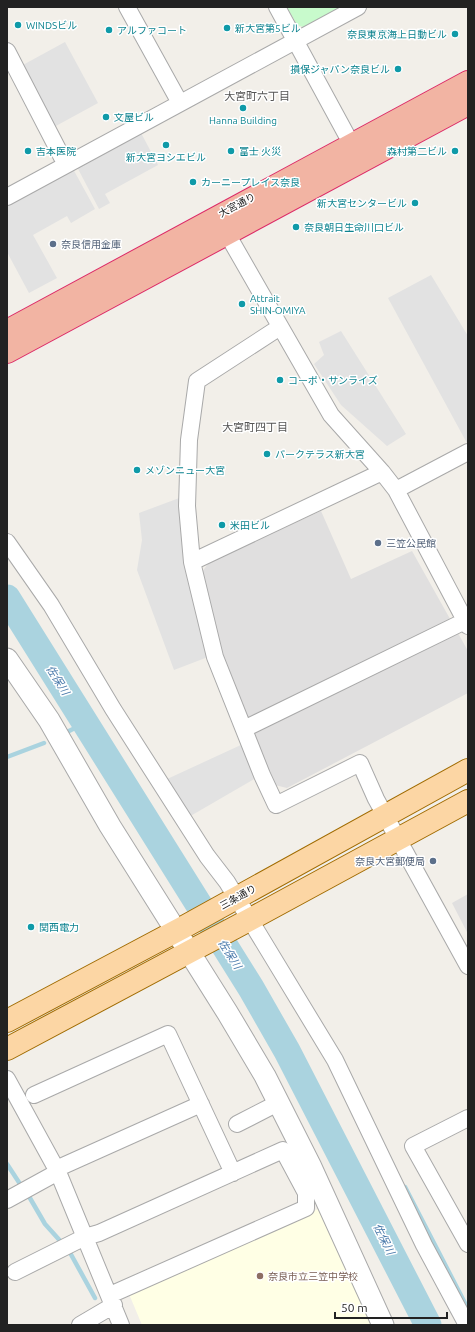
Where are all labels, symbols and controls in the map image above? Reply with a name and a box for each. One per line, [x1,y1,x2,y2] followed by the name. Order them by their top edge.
[13,20,23,30] marker: WINDSビル
[26,20,77,31] place label: WINDSビル
[222,23,232,33] marker: 新大宮第5ビル
[235,23,301,34] place label: 新大宮第5ビル
[104,25,114,35] marker: アルファコート
[117,25,187,36] place label: アルファコート
[347,29,447,40] place label: 奈良東京海上日動ビル
[450,29,460,39] marker: 奈良東京海上日動ビル
[290,64,390,75] place label: 損保ジャパン奈良ビル
[393,64,403,74] marker: 損保ジャパン奈良ビル
[224,90,290,102] district label: 大宮町六丁目
[238,103,248,113] marker: Hanna Building
[101,112,111,122] marker: 文屋ビル
[114,112,154,123] place label: 文屋ビル
[209,115,277,126] place label: Hanna Building
[161,140,171,150] marker: 新大宮ヨシエビル
[23,146,33,156] marker: 吉本医院
[36,146,76,157] place label: 吉本医院
[226,146,236,156] marker: 富士 火災
[239,146,281,157] place label: 富士 火災
[387,146,447,157] place label: 森村第二ビル
[450,146,460,156] marker: 森村第二ビル
[126,152,206,163] place label: 新大宮ヨシエビル
[188,177,198,187] marker: カーニープレイス奈良
[201,177,300,188] place label: カーニープレイス奈良
[217,191,257,219] street label: 大宮通り
[317,198,407,209] place label: 新大宮センタービル
[410,198,420,208] marker: 新大宮センタービル
[291,222,301,232] marker: 奈良朝日生命川口ビル
[304,222,404,233] place label: 奈良朝日生命川口ビル
[48,239,58,249] marker: 奈良信用金庫
[61,239,121,250] place label: 奈良信用金庫
[250,293,306,316] place label: Attrait SHIN-OMIYA
[237,299,247,309] marker: Attrait SHIN-OMIYA
[275,375,285,385] marker: コーポ・サンライズ
[288,375,378,386] place label: コーポ・サンライズ
[222,421,288,433] district label: 大宮町四丁目
[262,449,272,459] marker: パークテラス新大宮
[275,449,365,460] place label: パークテラス新大宮
[132,465,142,475] marker: メゾンニュー大宮
[145,465,225,476] place label: メゾンニュー大宮
[217,520,227,530] marker: 米田ビル
[230,520,270,531] place label: 米田ビル
[373,538,383,548] marker: 三笠公民館
[386,538,436,549] place label: 三笠公民館
[44,663,72,698] water label: 佐保川
[355,856,425,867] place label: 奈良大宮郵便局
[428,856,438,866] marker: 奈良大宮郵便局
[218,882,258,912] street label: 三条通り
[26,922,36,932] marker: 関西電力
[39,922,79,933] place label: 関西電力
[216,937,244,972] water label: 佐保川
[371,1222,397,1257] water label: 佐保川
[255,1271,265,1281] marker: 奈良市立三笠中学校
[268,1271,358,1282] place label: 奈良市立三笠中学校
[335,1294,447,1320] scale bar
[341,1301,368,1314] text: 50 m

